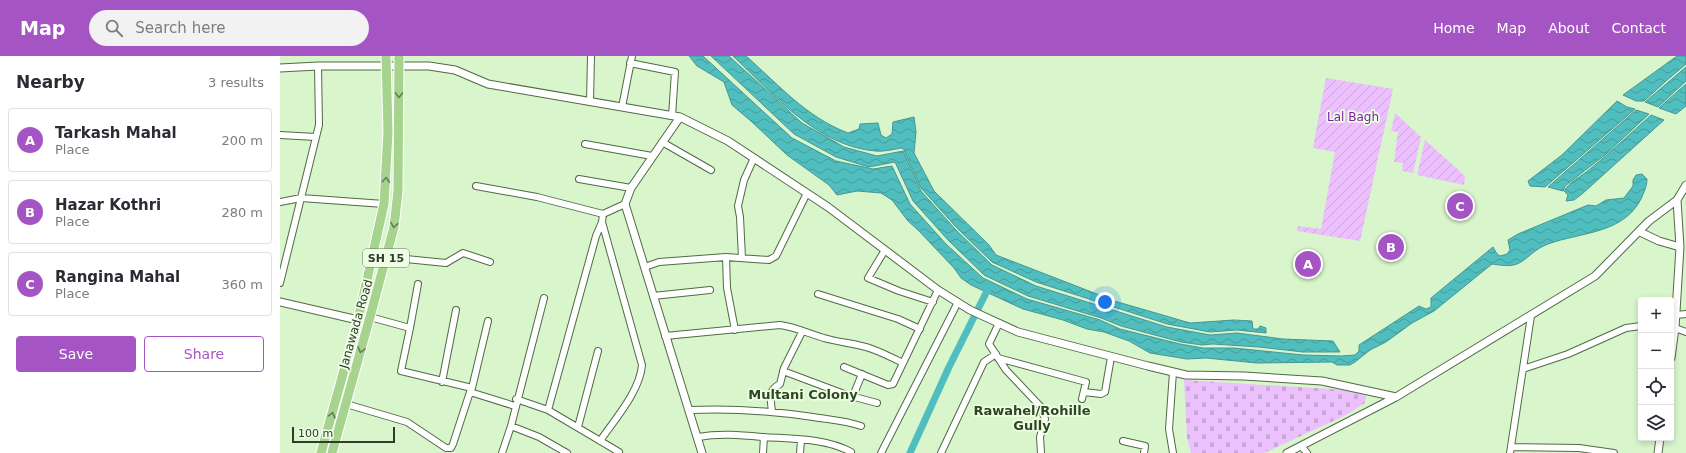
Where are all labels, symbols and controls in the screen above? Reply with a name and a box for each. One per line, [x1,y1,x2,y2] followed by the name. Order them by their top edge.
[89,10,369,46] search box
[20,17,65,39] text: Map
[103,17,125,39] icon: search
[135,19,225,37] text: Search here
[1433,20,1475,36] text: Home
[1497,20,1526,36] text: Map
[1548,20,1590,36] text: About
[1612,20,1666,36] text: Contact
[16,72,85,92] text: Nearby
[208,75,264,90] text: 3 results
[395,92,403,98] one-way arrow
[1327,110,1379,124] park label: Lal Bagh
[55,124,177,142] text: Tarkash Mahal
[25,133,35,148] text: A
[221,133,263,148] text: 200 m
[55,142,90,157] text: Place
[381,177,390,183] one-way arrow
[1447,191,1473,221] pin: C
[55,196,161,214] text: Hazar Kothri
[25,205,35,220] text: B
[221,205,263,220] text: 280 m
[55,214,90,229] text: Place
[390,222,399,228] one-way arrow
[1378,232,1404,262] pin: B
[363,249,409,267] road number: SH 15
[1295,249,1321,279] pin: A
[55,268,180,286] text: Rangina Mahal
[25,277,35,292] text: C
[221,277,263,292] text: 360 m
[336,278,375,371] street label: Janawada Road
[55,286,90,301] text: Place
[1095,292,1115,312] your location
[1638,297,1674,441] map controls
[1638,297,1674,333] button: +
[1638,333,1674,369] button: −
[16,336,136,372] button: Save
[144,336,264,372] button: Share
[357,347,366,354] one-way arrow
[1638,369,1674,405] button: locate
[748,387,858,402] district label: Multani Colony
[973,403,1091,433] district label: Rawahel/Rohille Gully
[1638,405,1674,441] button: layers
[327,412,335,419] one-way arrow
[292,425,395,444] scale bar
[298,427,333,440] text: 100 m

